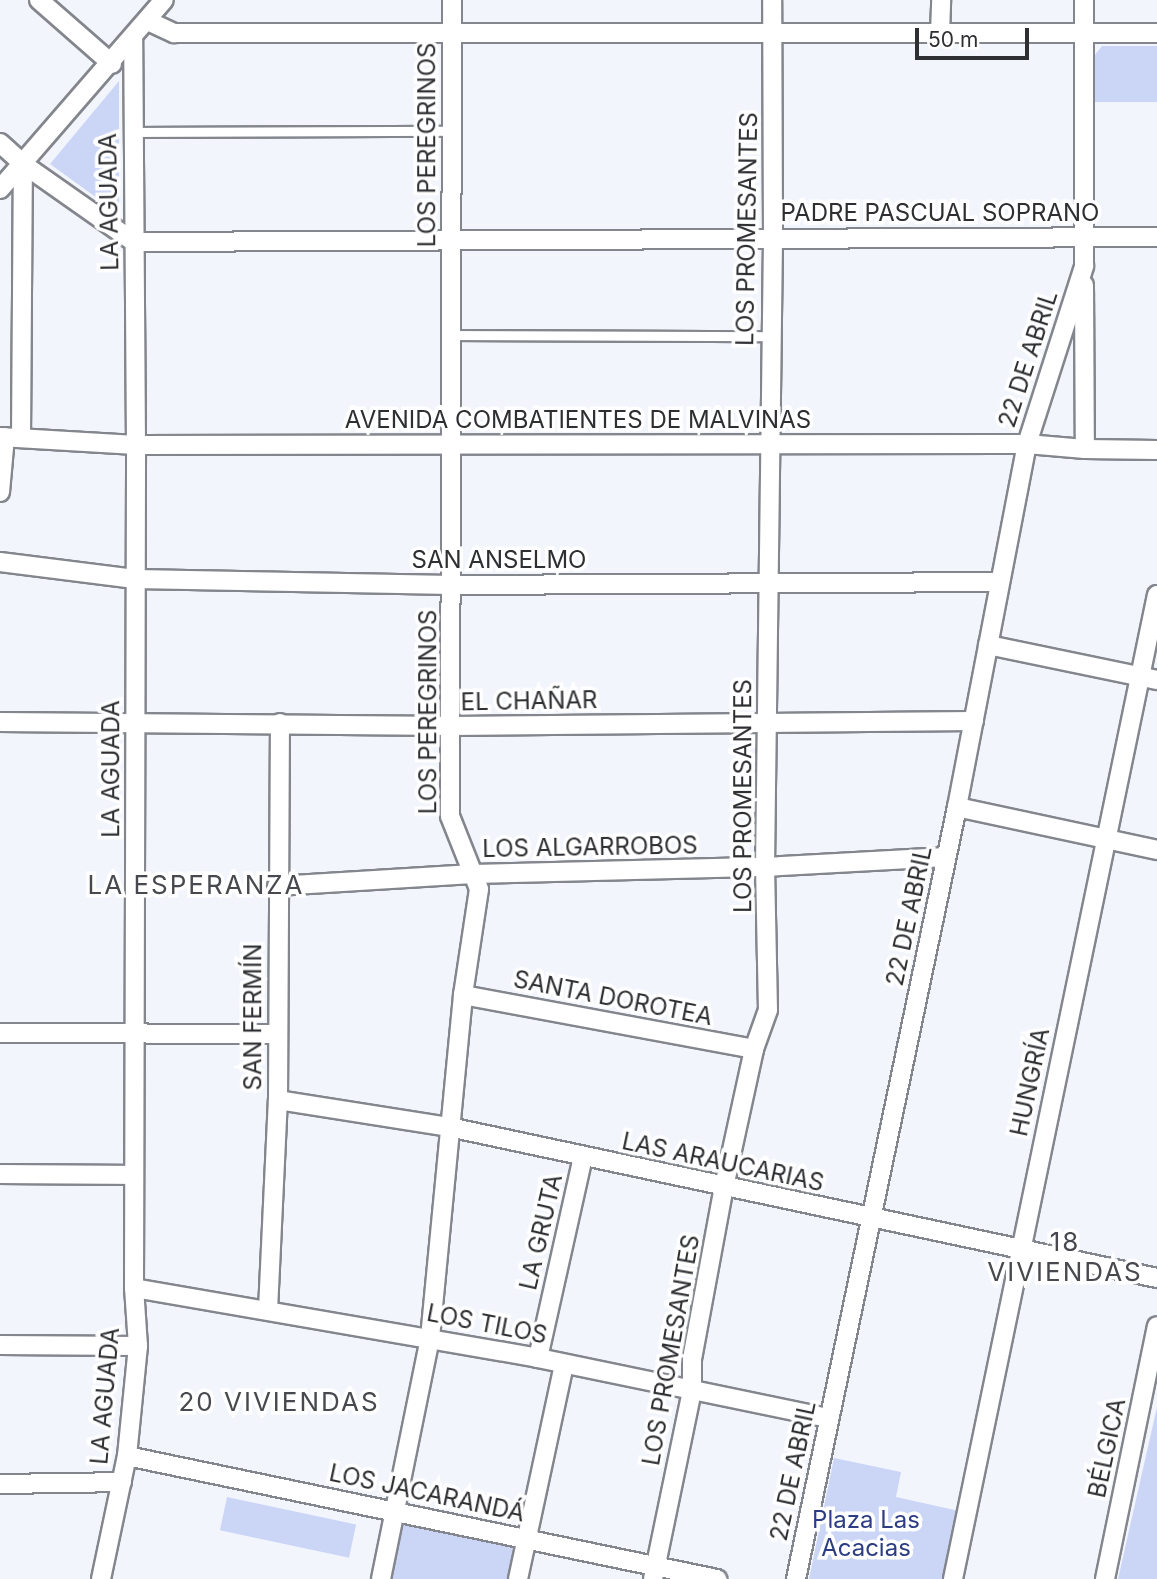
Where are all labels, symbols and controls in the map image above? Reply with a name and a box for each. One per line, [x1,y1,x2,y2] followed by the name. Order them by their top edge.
[919,14,1033,58] scale bar
[928,27,978,52] text: 50 m
[413,43,441,247] street label: LOS PEREGRINOS
[731,112,763,346] street label: LOS PROMESANTES
[93,133,125,271] street label: LA AGUADA
[781,199,1099,227] street label: PADRE PASCUAL SOPRANO
[992,287,1064,431] street label: 22 DE ABRIL
[345,406,811,434] street label: AVENIDA COMBATIENTES DE MALVINAS
[412,546,586,574] street label: SAN ANSELMO
[414,610,442,814] street label: LOS PEREGRINOS
[729,679,757,913] street label: LOS PROMESANTES
[460,685,598,717] street label: EL CHAÑAR
[97,700,125,838] street label: LA AGUADA
[482,831,698,863] street label: LOS ALGARROBOS
[880,843,938,989] street label: 22 DE ABRIL
[89,869,303,901] district label: LA ESPERANZA
[239,943,267,1091] street label: SAN FERMÍN
[511,965,715,1031] street label: SANTA DOROTEA
[1004,1025,1056,1139] street label: HUNGRÍA
[619,1127,827,1197] street label: LAS ARAUCARIAS
[514,1171,568,1293] street label: LA GRUTA
[988,1226,1142,1288] district label: 18 VIVIENDAS
[637,1232,705,1468] street label: LOS PROMESANTES
[424,1298,550,1350] street label: LOS TILOS
[85,1326,125,1466] street label: LA AGUADA
[180,1386,378,1418] district label: 20 VIVIENDAS
[1082,1396,1132,1500] street label: BÉLGICA
[764,1398,822,1544] street label: 22 DE ABRIL
[327,1458,527,1528] street label: LOS JACARANDÁ
[812,1506,920,1562] park label: Plaza Las Acacias

